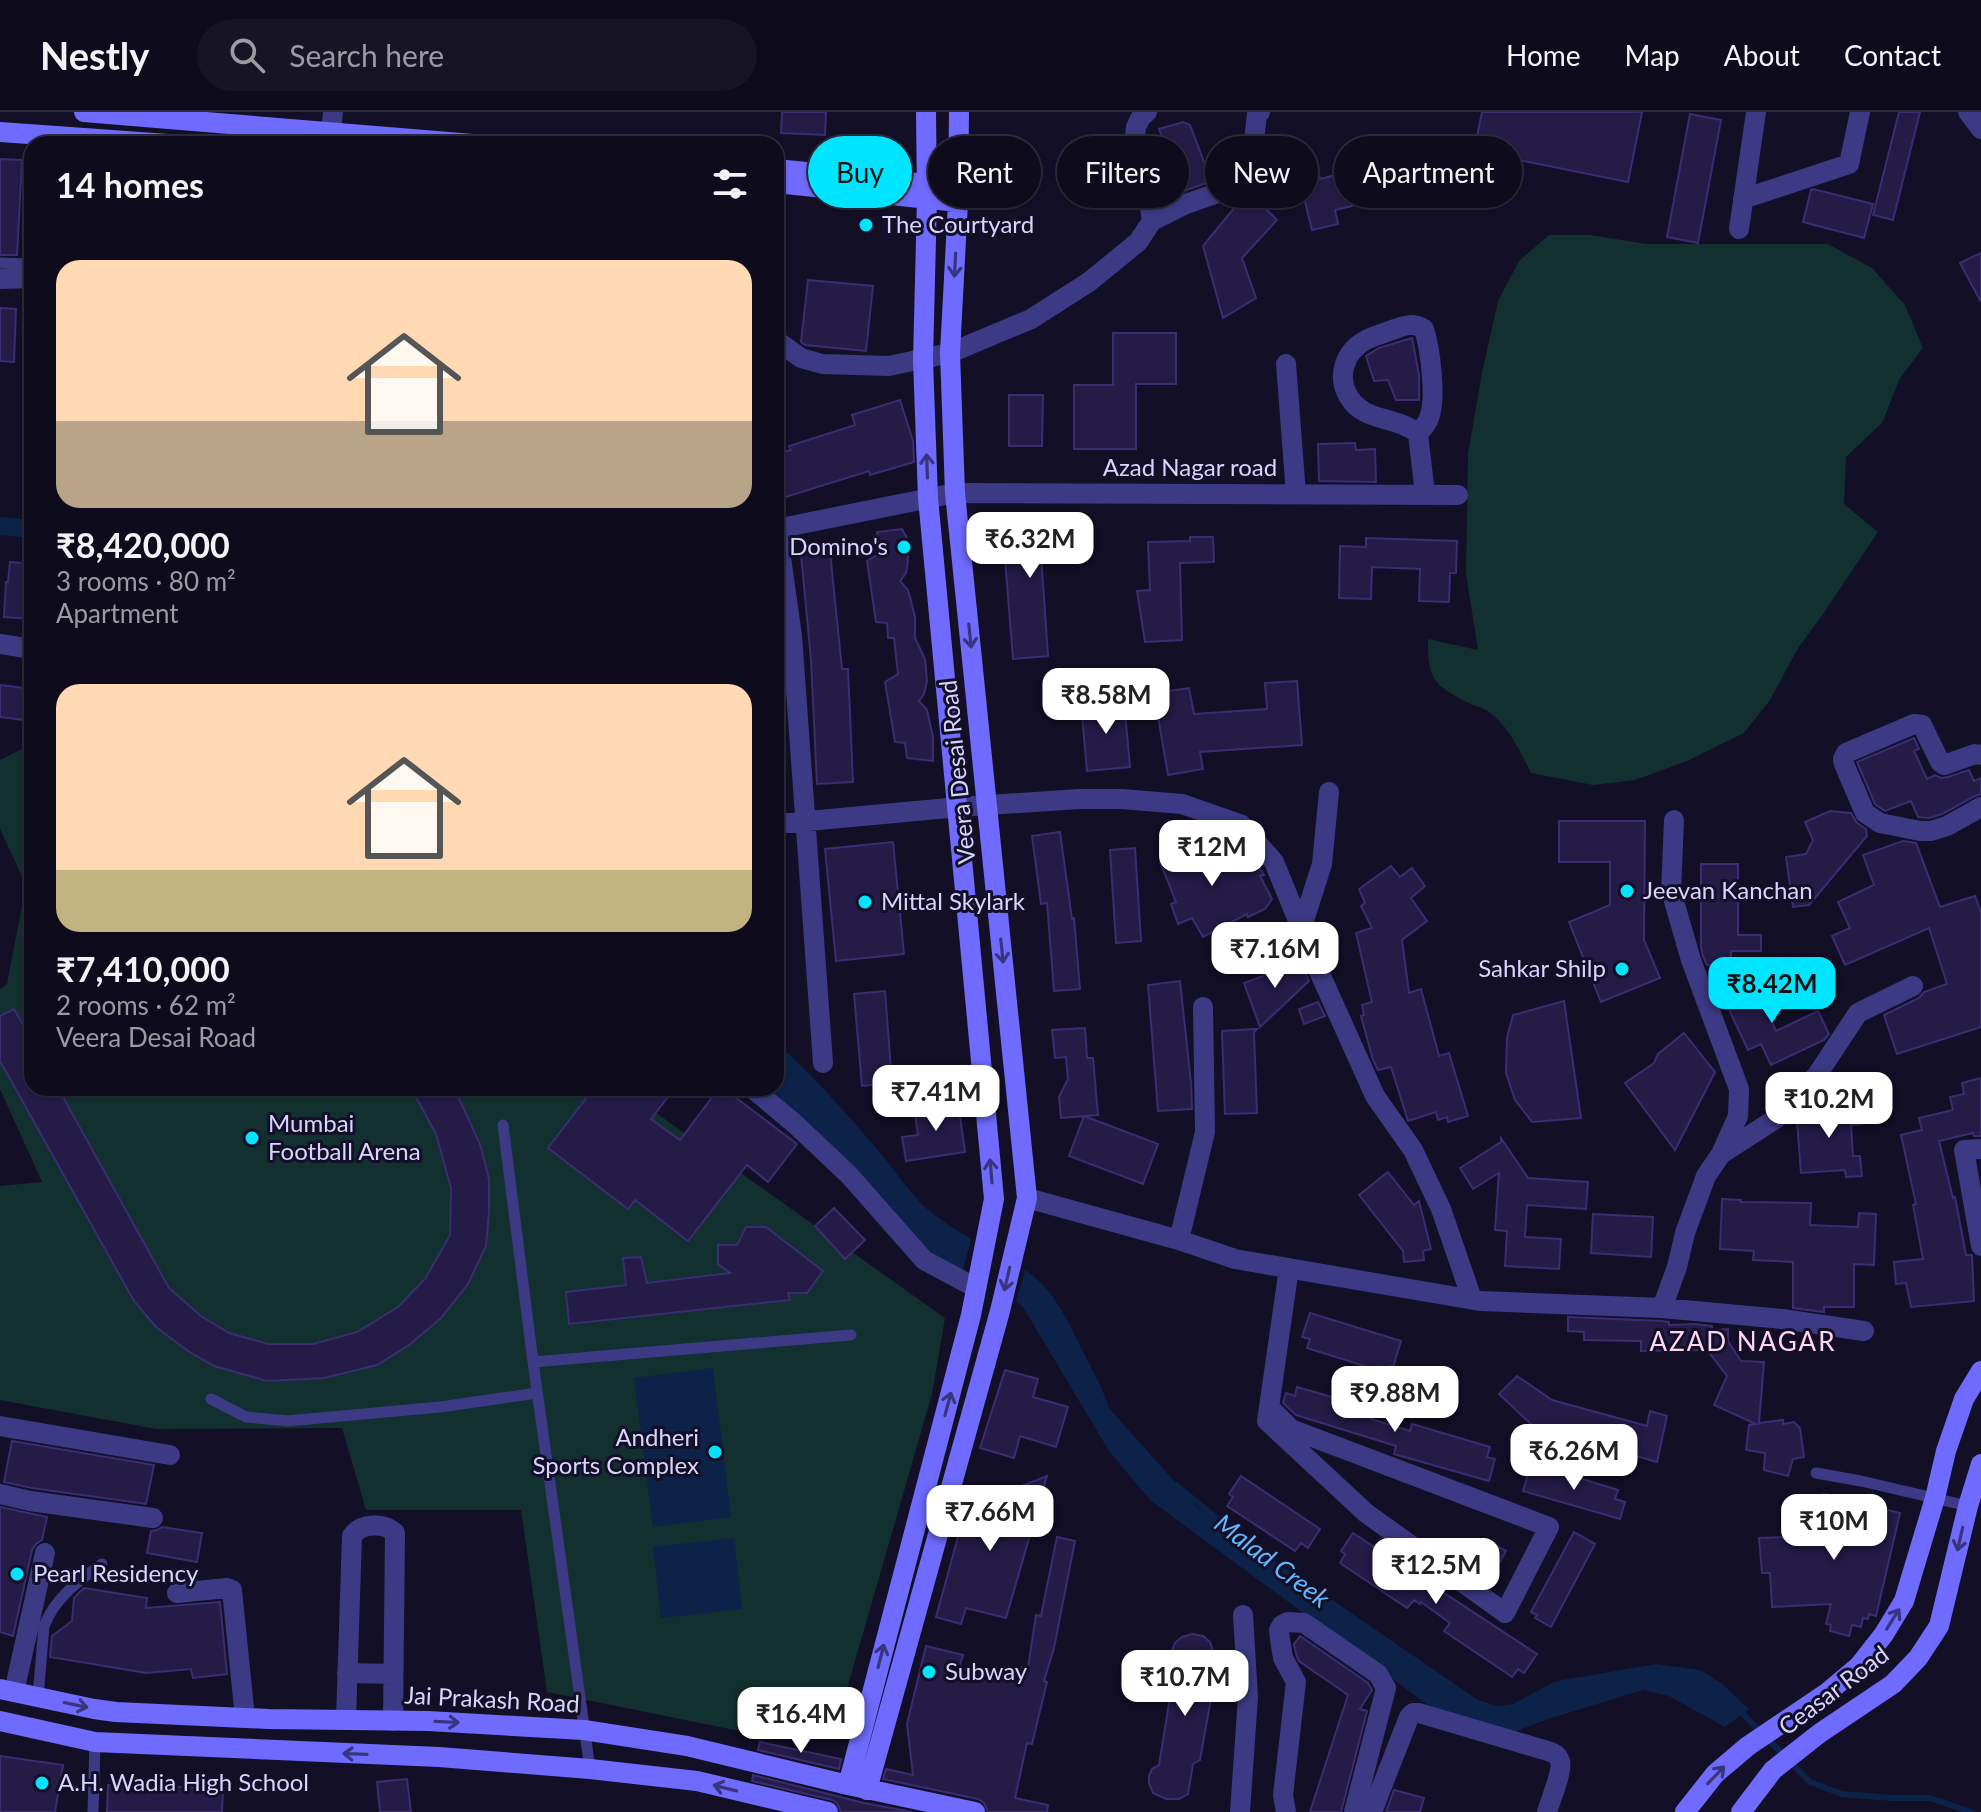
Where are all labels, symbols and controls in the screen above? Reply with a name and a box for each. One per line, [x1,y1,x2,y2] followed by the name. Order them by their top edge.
[197,19,757,91] search box
[40,32,149,78] text: Nestly
[225,33,269,77] icon: search
[289,37,444,73] text: Search here
[1506,38,1581,72] text: Home
[1625,38,1680,72] text: Map
[1724,38,1800,72] text: About
[1844,38,1941,72] text: Contact
[808,136,912,208] chip: Buy
[928,136,1041,208] chip: Rent
[1057,136,1189,208] chip: Filters
[1205,136,1318,208] chip: New
[1334,136,1522,208] chip: Apartment
[708,162,752,206] icon: filters
[56,164,204,205] text: 14 homes
[882,209,1034,238] place label: The Courtyard
[857,216,875,234] marker: The Courtyard
[947,251,962,278] one-way arrow
[332,312,476,456] icon: home
[1103,452,1277,481] street label: Azad Nagar road
[920,453,935,480] one-way arrow
[965,512,1095,580] pin: ₹6.32M
[984,522,1076,554] text: ₹6.32M
[56,524,230,565] text: ₹8,420,000
[789,531,888,560] place label: Domino's
[895,538,913,556] marker: Domino's
[56,565,236,597] text: 3 rooms · 80 m²
[56,597,179,629] text: Apartment
[962,622,977,649] one-way arrow
[1041,668,1171,736] pin: ₹8.58M
[1060,678,1152,710] text: ₹8.58M
[932,679,981,865] street label: Veera Desai Road
[332,736,476,880] icon: home
[1165,820,1259,888] pin: ₹12M
[1177,830,1247,862] text: ₹12M
[1643,875,1813,904] place label: Jeevan Kanchan
[1618,882,1636,900] marker: Jeevan Kanchan
[881,886,1026,915] place label: Mittal Skylark
[856,893,874,911] marker: Mittal Skylark
[1210,922,1340,990] pin: ₹7.16M
[1229,932,1321,964] text: ₹7.16M
[995,937,1010,964] one-way arrow
[56,948,230,989] text: ₹7,410,000
[1478,953,1606,982] place label: Sahkar Shilp
[1707,957,1837,1025] pin: ₹8.42M
[1613,960,1631,978] marker: Sahkar Shilp
[1726,967,1818,999] text: ₹8.42M
[56,989,236,1021] text: 2 rooms · 62 m²
[56,1021,256,1053] text: Veera Desai Road
[871,1065,1001,1133] pin: ₹7.41M
[1764,1072,1894,1140] pin: ₹10.2M
[890,1075,982,1107] text: ₹7.41M
[1783,1082,1875,1114] text: ₹10.2M
[268,1108,421,1165] place label: Mumbai Football Arena
[243,1129,261,1147] marker: Mumbai Football Arena
[984,1158,999,1185] one-way arrow
[999,1265,1014,1291] one-way arrow
[1650,1325,1837,1357] district label: AZAD NAGAR
[1330,1366,1460,1434] pin: ₹9.88M
[1349,1376,1441,1408] text: ₹9.88M
[941,1392,956,1418] one-way arrow
[533,1422,699,1479] place label: Andheri Sports Complex
[1509,1424,1639,1492] pin: ₹6.26M
[1528,1434,1620,1466] text: ₹6.26M
[706,1443,724,1461] marker: Andheri Sports Complex
[925,1485,1055,1553] pin: ₹7.66M
[1787,1494,1881,1562] pin: ₹10M
[944,1495,1036,1527] text: ₹7.66M
[1799,1504,1869,1536] text: ₹10M
[1209,1507,1337,1614] water label: Malad Creek
[1952,1526,1967,1551] one-way arrow
[1371,1538,1501,1606] pin: ₹12.5M
[1390,1548,1482,1580] text: ₹12.5M
[33,1558,199,1587] place label: Pearl Residency
[8,1565,26,1583] marker: Pearl Residency
[1884,1609,1901,1631] one-way arrow
[1772,1639,1894,1741] street label: Ceasar Road
[875,1643,890,1669] one-way arrow
[1120,1650,1250,1718] pin: ₹10.7M
[945,1656,1028,1685] place label: Subway
[1139,1660,1231,1692] text: ₹10.7M
[920,1663,938,1681] marker: Subway
[404,1679,580,1718] street label: Jai Prakash Road
[736,1687,866,1755] pin: ₹16.4M
[755,1697,847,1729] text: ₹16.4M
[63,1698,89,1713] one-way arrow
[433,1715,460,1730] one-way arrow
[342,1746,369,1761] one-way arrow
[1706,1765,1725,1785] one-way arrow
[58,1767,309,1796] place label: A.H. Wadia High School
[33,1774,51,1792] marker: A.H. Wadia High School
[713,1780,738,1795] one-way arrow

